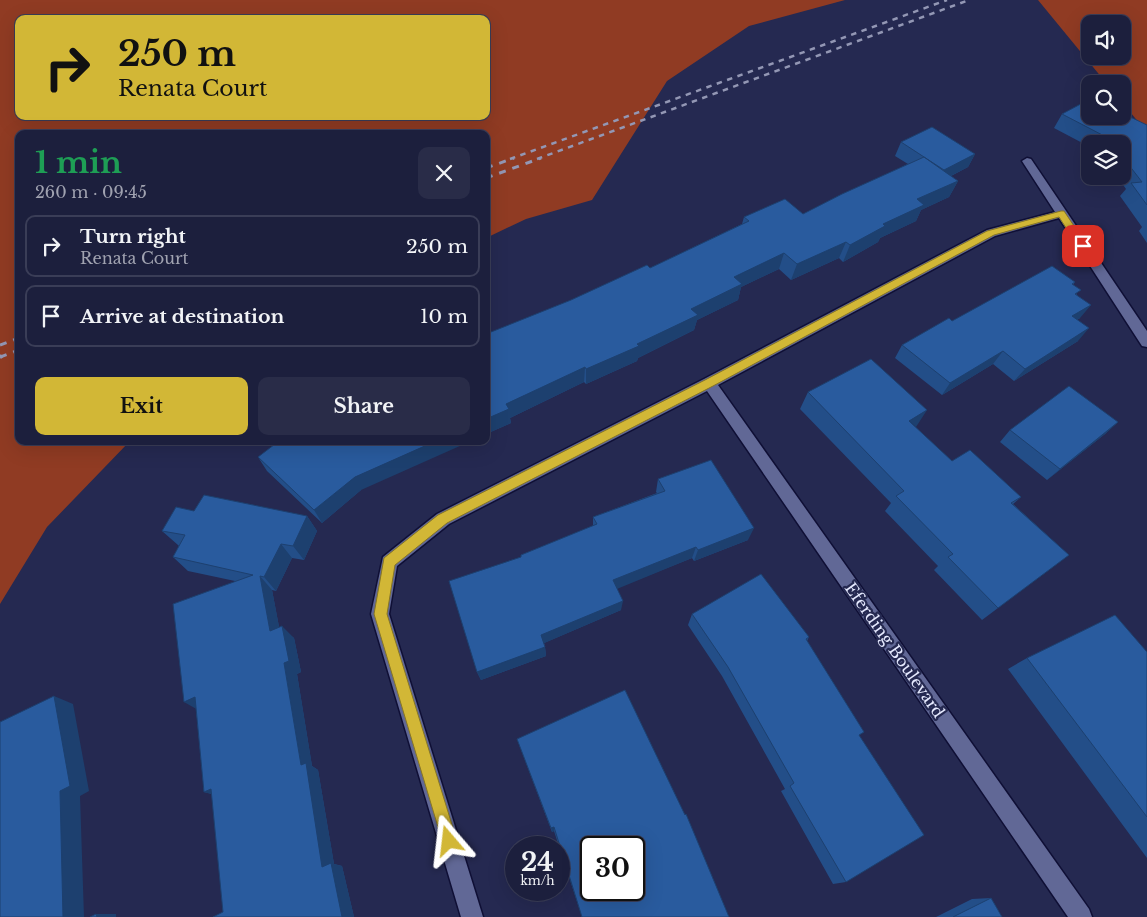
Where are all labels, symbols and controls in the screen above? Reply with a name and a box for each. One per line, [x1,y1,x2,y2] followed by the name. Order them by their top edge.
[1081,15,1131,185] map controls
[1081,15,1131,65] button: sound
[118,32,236,75] text: 250 m
[35,35,100,100] icon: right
[118,75,267,102] text: Renata Court
[1081,75,1131,125] button: search
[1081,135,1131,185] button: layers
[35,144,122,181] text: 1 min
[418,147,470,199] button: close
[35,182,147,202] text: 260 m · 09:45
[80,225,186,248] text: Turn right
[1062,225,1104,267] pin
[37,232,65,260] icon: right
[1069,232,1097,260] icon: arrive
[406,235,468,258] text: 250 m
[80,248,189,268] text: Renata Court
[37,302,65,330] icon: arrive
[80,305,284,328] text: Arrive at destination
[420,305,468,328] text: 10 m
[35,377,248,435] button: Exit
[258,377,470,435] button: Share
[841,579,949,722] street label: Eferding Boulevard
[422,814,474,866] position arrow
[580,836,645,901] speed limit sign: 30
[521,847,554,878] text: 24
[520,873,555,888] text: km/h

